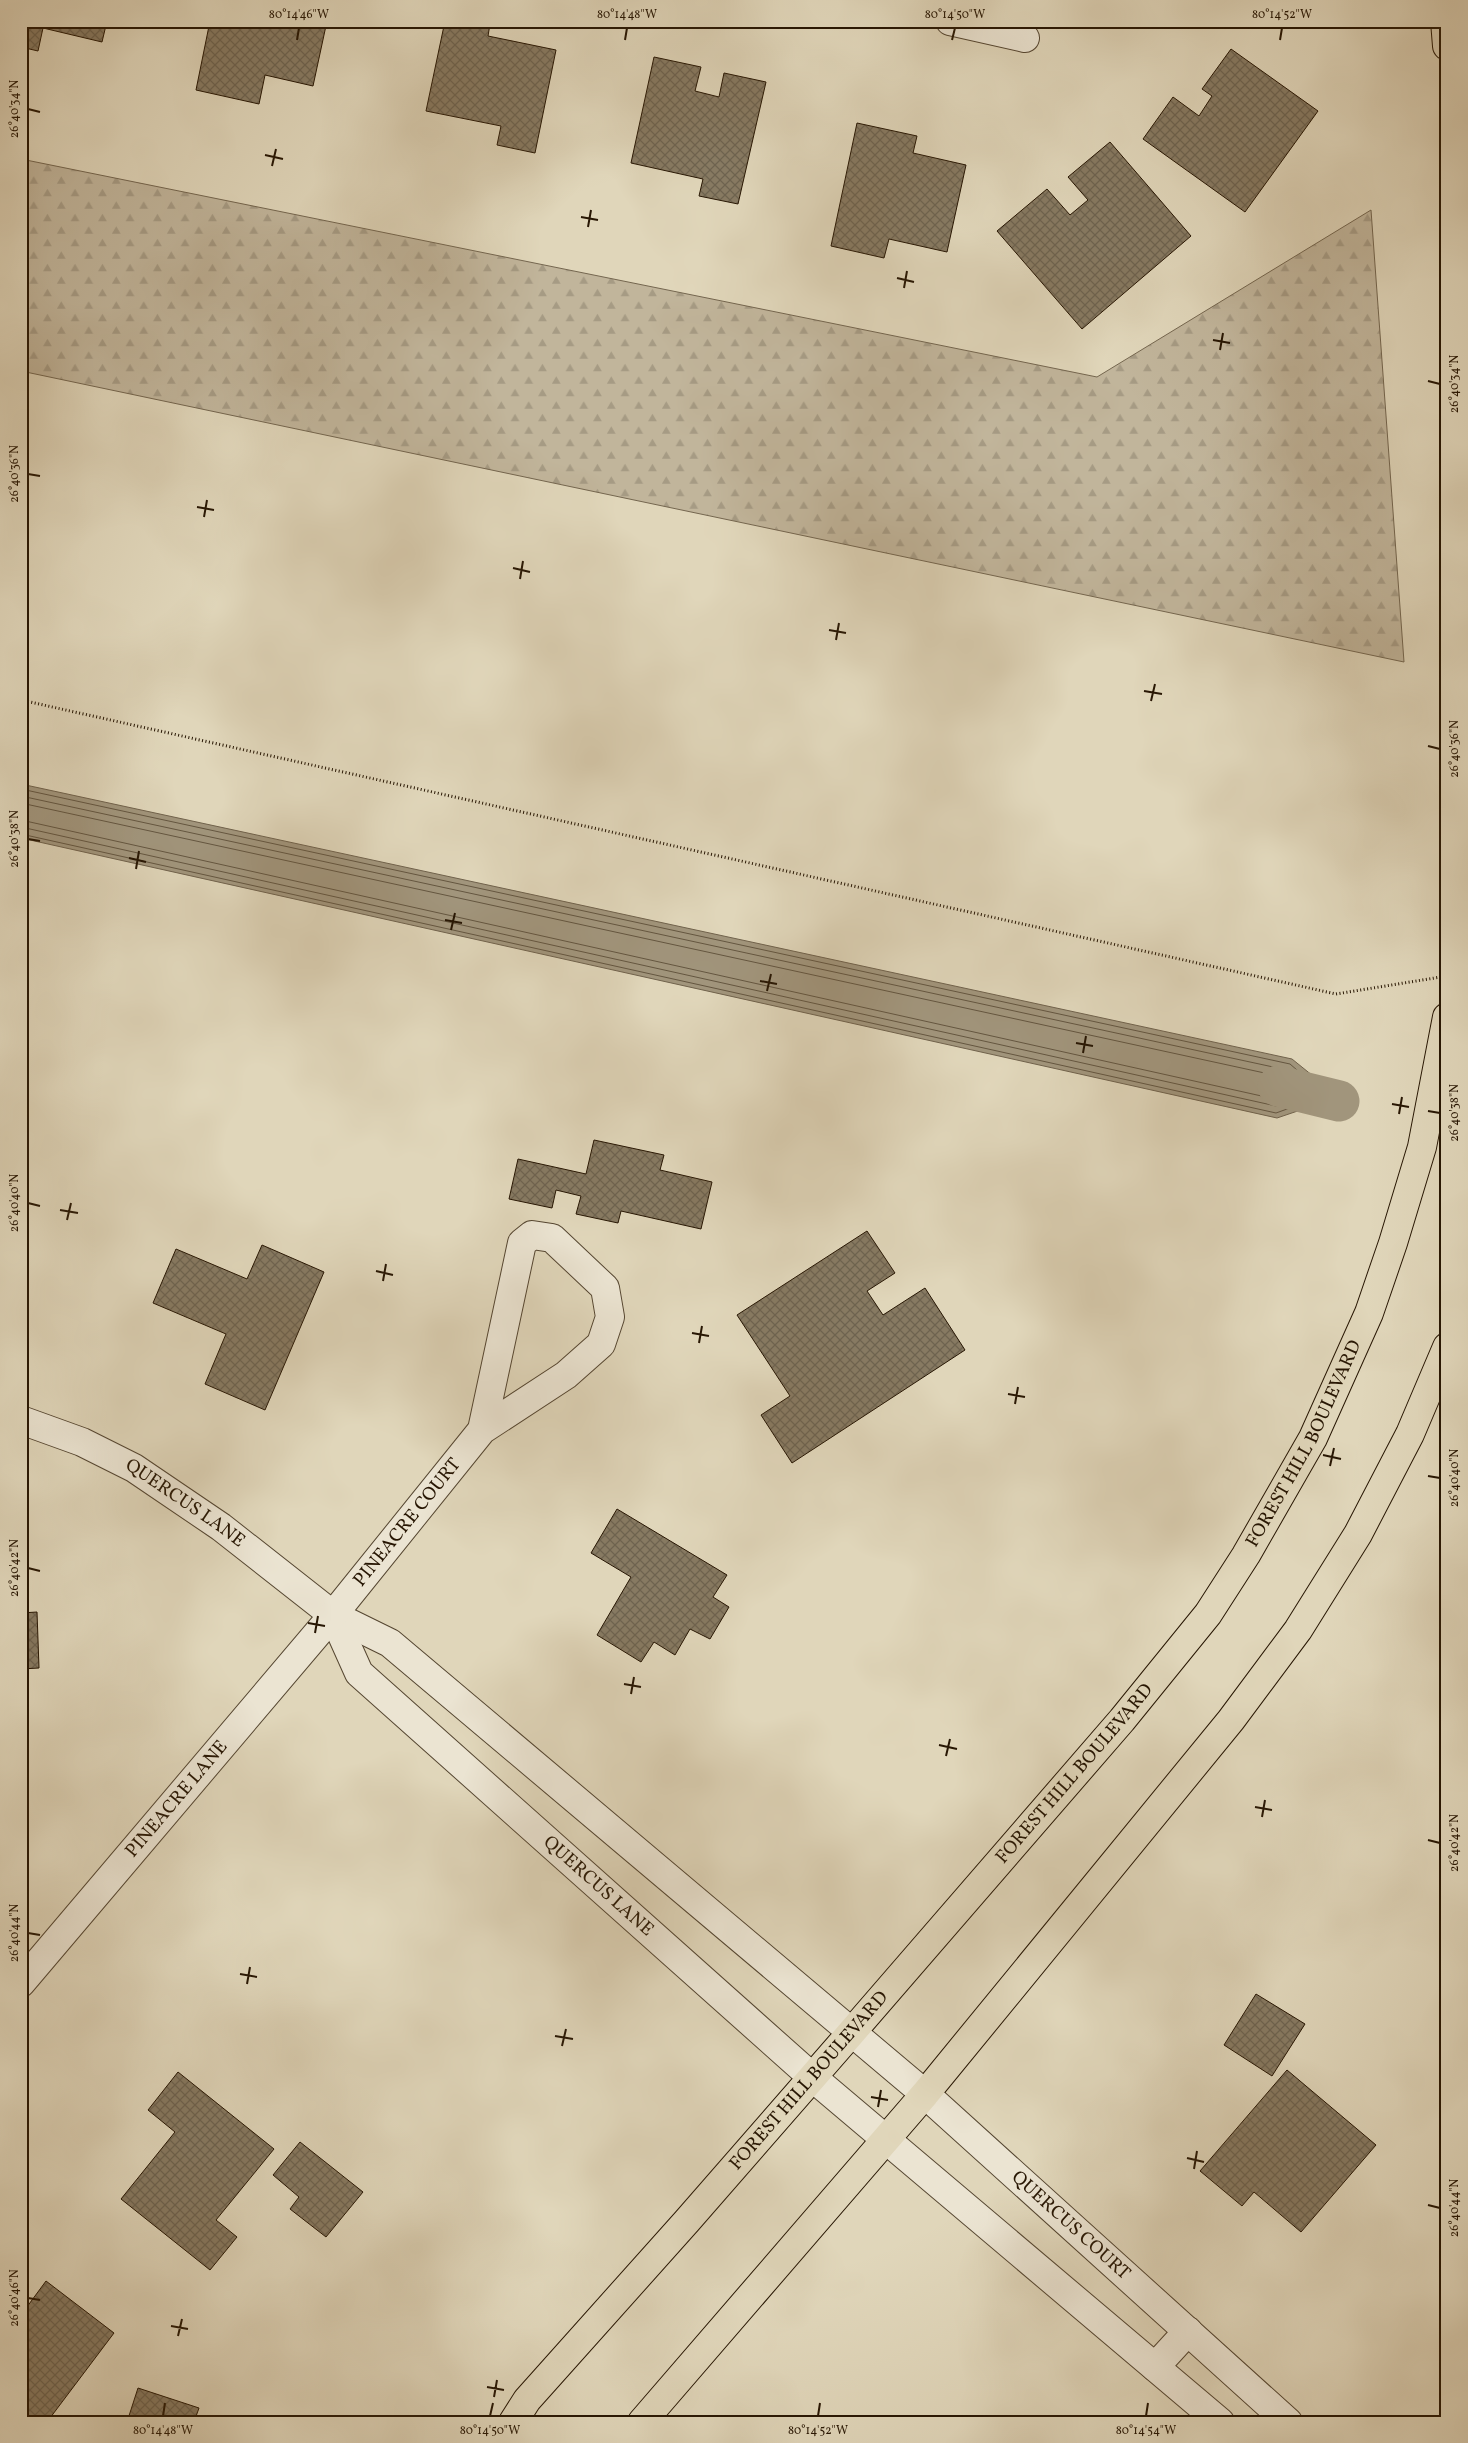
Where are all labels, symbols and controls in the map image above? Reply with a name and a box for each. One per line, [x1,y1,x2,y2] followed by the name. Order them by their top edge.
[269,7,329,23] text: 80°14'46"W
[597,7,657,23] text: 80°14'48"W
[925,7,985,23] text: 80°14'50"W
[1252,7,1312,23] text: 80°14'52"W
[7,80,23,138] text: 26°40'34"N
[1447,355,1463,413] text: 26°40'34"N
[7,445,23,503] text: 26°40'36"N
[1447,720,1463,778] text: 26°40'36"N
[7,810,23,868] text: 26°40'38"N
[1447,1084,1463,1142] text: 26°40'38"N
[7,1174,23,1232] text: 26°40'40"N
[1240,1336,1368,1552] street label: FOREST HILL BOULEVARD
[1447,1449,1463,1507] text: 26°40'40"N
[121,1453,250,1554] street label: QUERCUS LANE
[348,1453,467,1592] street label: PINEACRE COURT
[7,1539,23,1597] text: 26°40'42"N
[990,1678,1160,1870] street label: FOREST HILL BOULEVARD
[120,1735,234,1863] street label: PINEACRE LANE
[1447,1814,1463,1872] text: 26°40'42"N
[537,1830,659,1943] street label: QUERCUS LANE
[7,1904,23,1962] text: 26°40'44"N
[724,1985,895,2176] street label: FOREST HILL BOULEVARD
[1005,2165,1136,2286] street label: QUERCUS COURT
[1447,2179,1463,2237] text: 26°40'44"N
[7,2269,23,2327] text: 26°40'46"N
[133,2423,193,2439] text: 80°14'48"W
[460,2423,520,2439] text: 80°14'50"W
[788,2423,848,2439] text: 80°14'52"W
[1116,2423,1176,2439] text: 80°14'54"W

